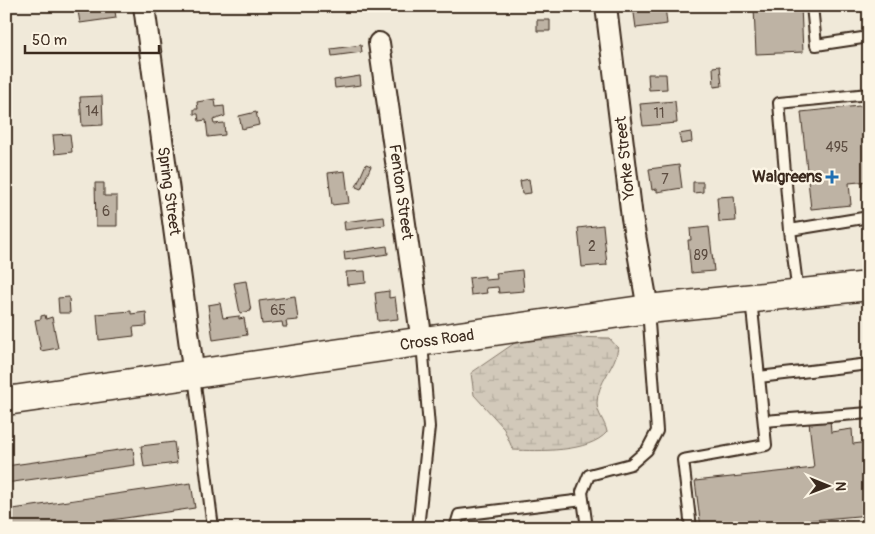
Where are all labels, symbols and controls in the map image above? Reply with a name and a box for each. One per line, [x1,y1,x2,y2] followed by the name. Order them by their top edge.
[25,22,159,54] scale bar
[32,31,67,50] text: 50 m
[85,103,99,120] house number: 14
[654,105,664,122] house number: 11
[611,115,639,202] street label: Yorke Street
[826,139,848,156] house number: 495
[384,143,418,242] street label: Fenton Street
[153,145,185,237] street label: Spring Street
[752,167,823,187] place label: Walgreens
[661,171,669,188] house number: 7
[826,171,838,183] marker: Walgreens
[102,203,110,220] house number: 6
[588,238,596,255] house number: 2
[694,247,708,264] house number: 89
[270,302,286,319] house number: 65
[399,325,475,355] street label: Cross Road
[802,462,852,512] north arrow
[832,481,849,491] text: N

